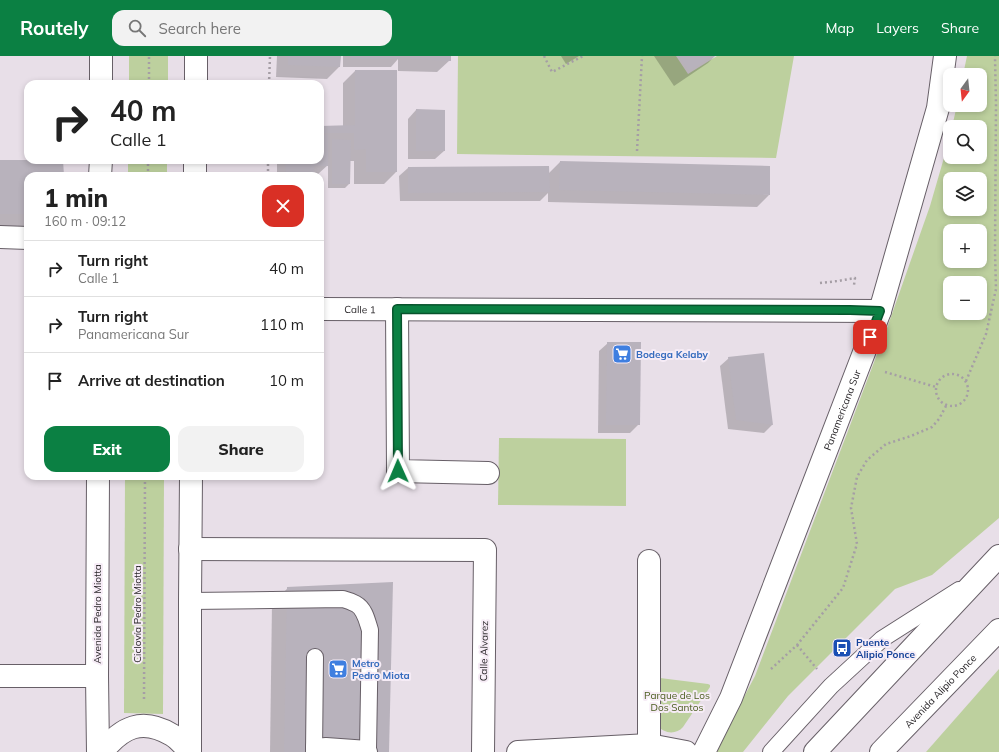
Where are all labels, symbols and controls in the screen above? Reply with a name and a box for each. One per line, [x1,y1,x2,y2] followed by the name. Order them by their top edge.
[112,10,392,46] search box
[20,16,88,40] text: Routely
[126,17,148,39] icon: search
[158,19,241,38] text: Search here
[825,19,854,37] text: Map
[876,19,919,37] text: Layers
[941,19,979,37] text: Share
[943,68,987,112] north arrow
[943,68,987,320] map controls
[110,93,176,128] text: 40 m
[44,96,96,148] icon: right
[943,120,987,164] button: search
[110,128,167,151] text: Calle 1
[943,172,987,216] button: layers
[44,183,108,213] text: 1 min
[262,185,304,227] button: close
[44,213,126,229] text: 160 m · 09:12
[943,224,987,268] button: +
[78,251,148,270] text: Turn right
[44,258,66,280] icon: right
[269,259,304,278] text: 40 m
[78,270,119,286] text: Calle 1
[943,276,987,320] button: −
[344,303,376,316] street label: Calle 1
[78,307,148,326] text: Turn right
[44,314,66,336] icon: right
[260,315,304,334] text: 110 m
[853,320,887,354] pin
[78,326,189,342] text: Panamericana Sur
[859,326,881,348] icon: arrive
[611,343,633,365] supermarket icon: Bodega Kelaby
[636,348,709,361] place label: Bodega Kelaby
[820,367,863,452] street label: Panamericana Sur
[44,370,66,392] icon: arrive
[78,371,225,390] text: Arrive at destination
[269,371,304,390] text: 10 m
[44,426,170,472] button: Exit
[178,426,304,472] button: Share
[377,450,419,492] position arrow
[91,564,104,664] street label: Avenida Pedro Miotta
[131,565,144,663] street label: Ciclovía Pedro Miotta
[477,621,491,681] street label: Calle Alvarez
[856,636,915,661] place label: Puente Alipio Ponce
[831,637,853,659] bus stop icon: Puente Alipio Ponce
[901,651,979,731] street label: Avenida Alipio Ponce
[352,657,410,682] place label: Metro Pedro Miota
[327,658,349,680] supermarket icon: Metro Pedro Miota
[644,689,710,714] park label: Parque de Los Dos Santos

